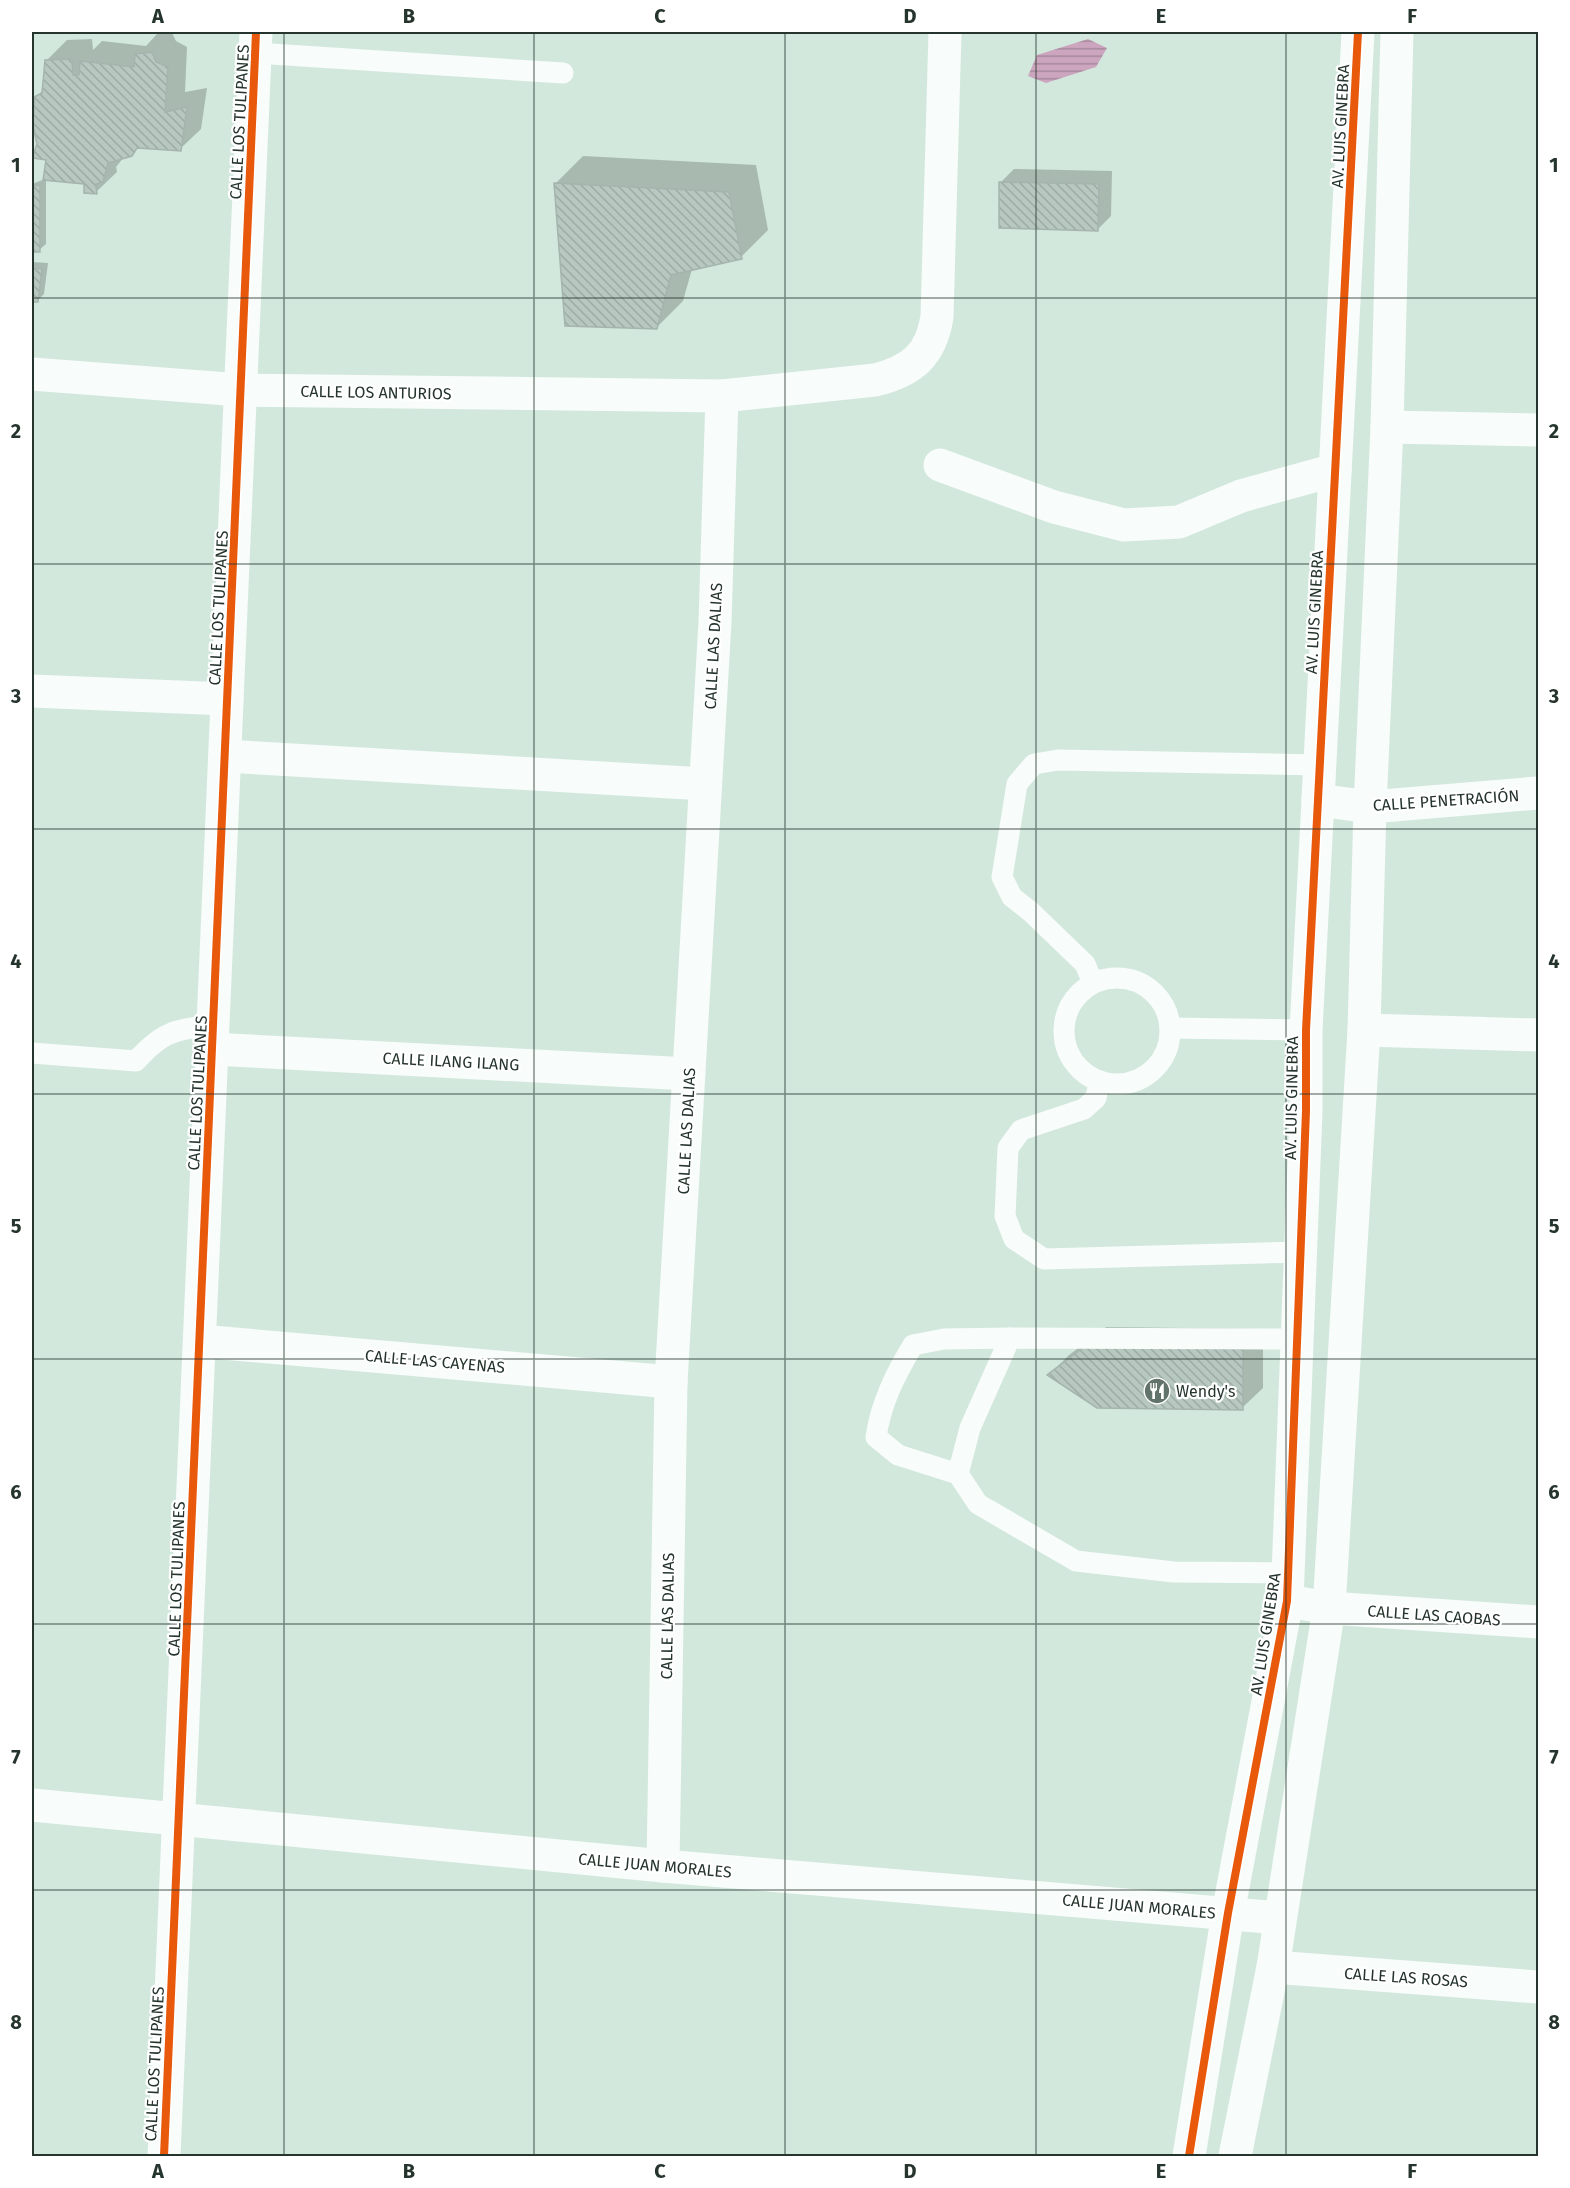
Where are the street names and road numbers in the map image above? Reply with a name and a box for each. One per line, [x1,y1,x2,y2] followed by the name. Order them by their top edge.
[226,44,253,200] street label: CALLE LOS TULIPANES
[1328,63,1353,188] street label: AV. LUIS GINEBRA
[300,382,452,403] street label: CALLE LOS ANTURIOS
[205,530,232,686] street label: CALLE LOS TULIPANES
[1302,549,1327,674] street label: AV. LUIS GINEBRA
[701,582,726,710] street label: CALLE LAS DALIAS
[1372,785,1520,815] street label: CALLE PENETRACIÓN
[184,1015,211,1171] street label: CALLE LOS TULIPANES
[1281,1035,1302,1160] street label: AV. LUIS GINEBRA
[382,1048,520,1075] street label: CALLE ILANG ILANG
[674,1067,699,1195] street label: CALLE LAS DALIAS
[364,1346,506,1377] street label: CALLE LAS CAYENAS
[164,1501,189,1657] street label: CALLE LOS TULIPANES
[657,1552,678,1680] street label: CALLE LAS DALIAS
[1246,1571,1285,1697] street label: AV. LUIS GINEBRA
[1367,1601,1502,1630] street label: CALLE LAS CAOBAS
[578,1849,733,1882] street label: CALLE JUAN MORALES
[1062,1890,1217,1923] street label: CALLE JUAN MORALES
[1343,1964,1469,1991] street label: CALLE LAS ROSAS
[141,1986,168,2142] street label: CALLE LOS TULIPANES

